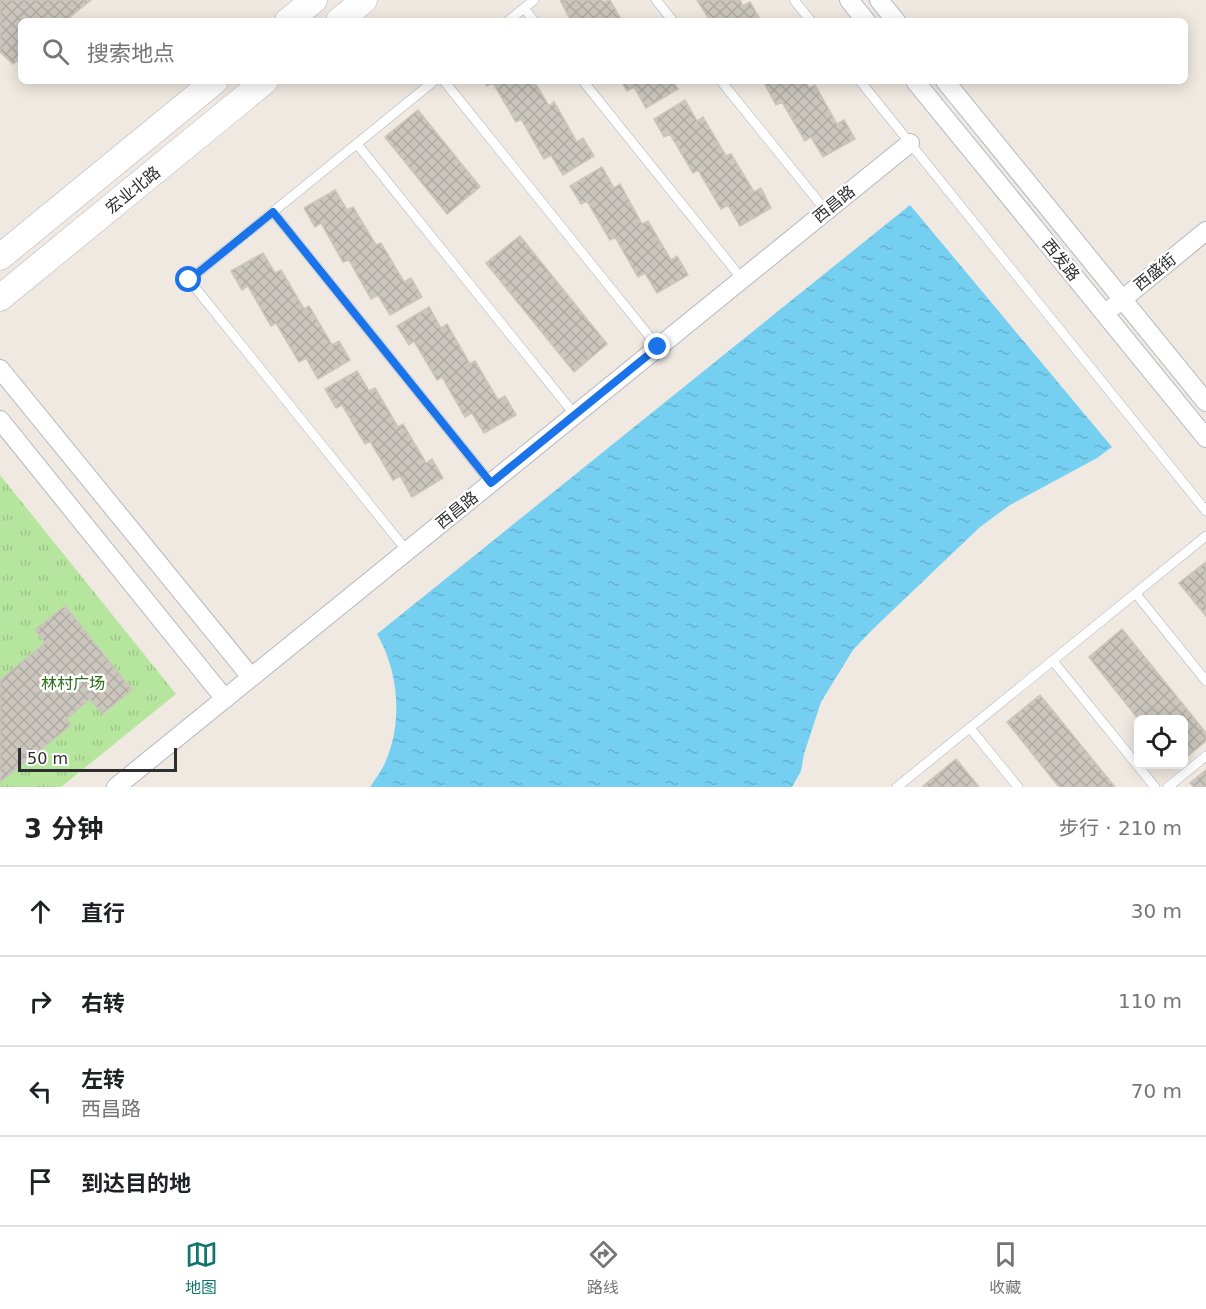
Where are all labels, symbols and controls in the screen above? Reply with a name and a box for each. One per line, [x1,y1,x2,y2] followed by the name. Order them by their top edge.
[18,18,1188,84] search box
[39,35,72,68] icon: search
[87,41,175,66] text: 搜索地点
[102,162,164,218] street label: 宏业北路
[809,182,859,226] street label: 西昌路
[1039,235,1083,285] street label: 西发路
[1130,250,1180,294] street label: 西盛街
[175,266,201,292] route start
[644,333,670,359] route end
[432,488,482,532] street label: 西昌路
[41,674,105,693] park label: 林村广场
[1134,715,1188,769] map controls
[1134,715,1188,769] button: locate
[18,745,177,772] scale bar
[27,749,68,768] text: 50 m
[24,814,103,844] text: 3 分钟
[1059,816,1182,840] text: 步行 · 210 m
[24,895,57,928] icon: ahead
[1131,899,1182,923] text: 30 m
[81,901,125,926] text: 直行
[24,985,57,1018] icon: right
[1118,989,1182,1013] text: 110 m
[81,991,125,1016] text: 右转
[81,1067,125,1092] text: 左转
[24,1075,57,1108] icon: left
[1131,1079,1182,1103] text: 70 m
[81,1097,141,1121] text: 西昌路
[24,1165,57,1198] icon: arrive
[81,1171,191,1196] text: 到达目的地
[185,1238,218,1298] tab: 地图
[587,1238,620,1298] tab: 路线
[989,1238,1022,1298] tab: 收藏

